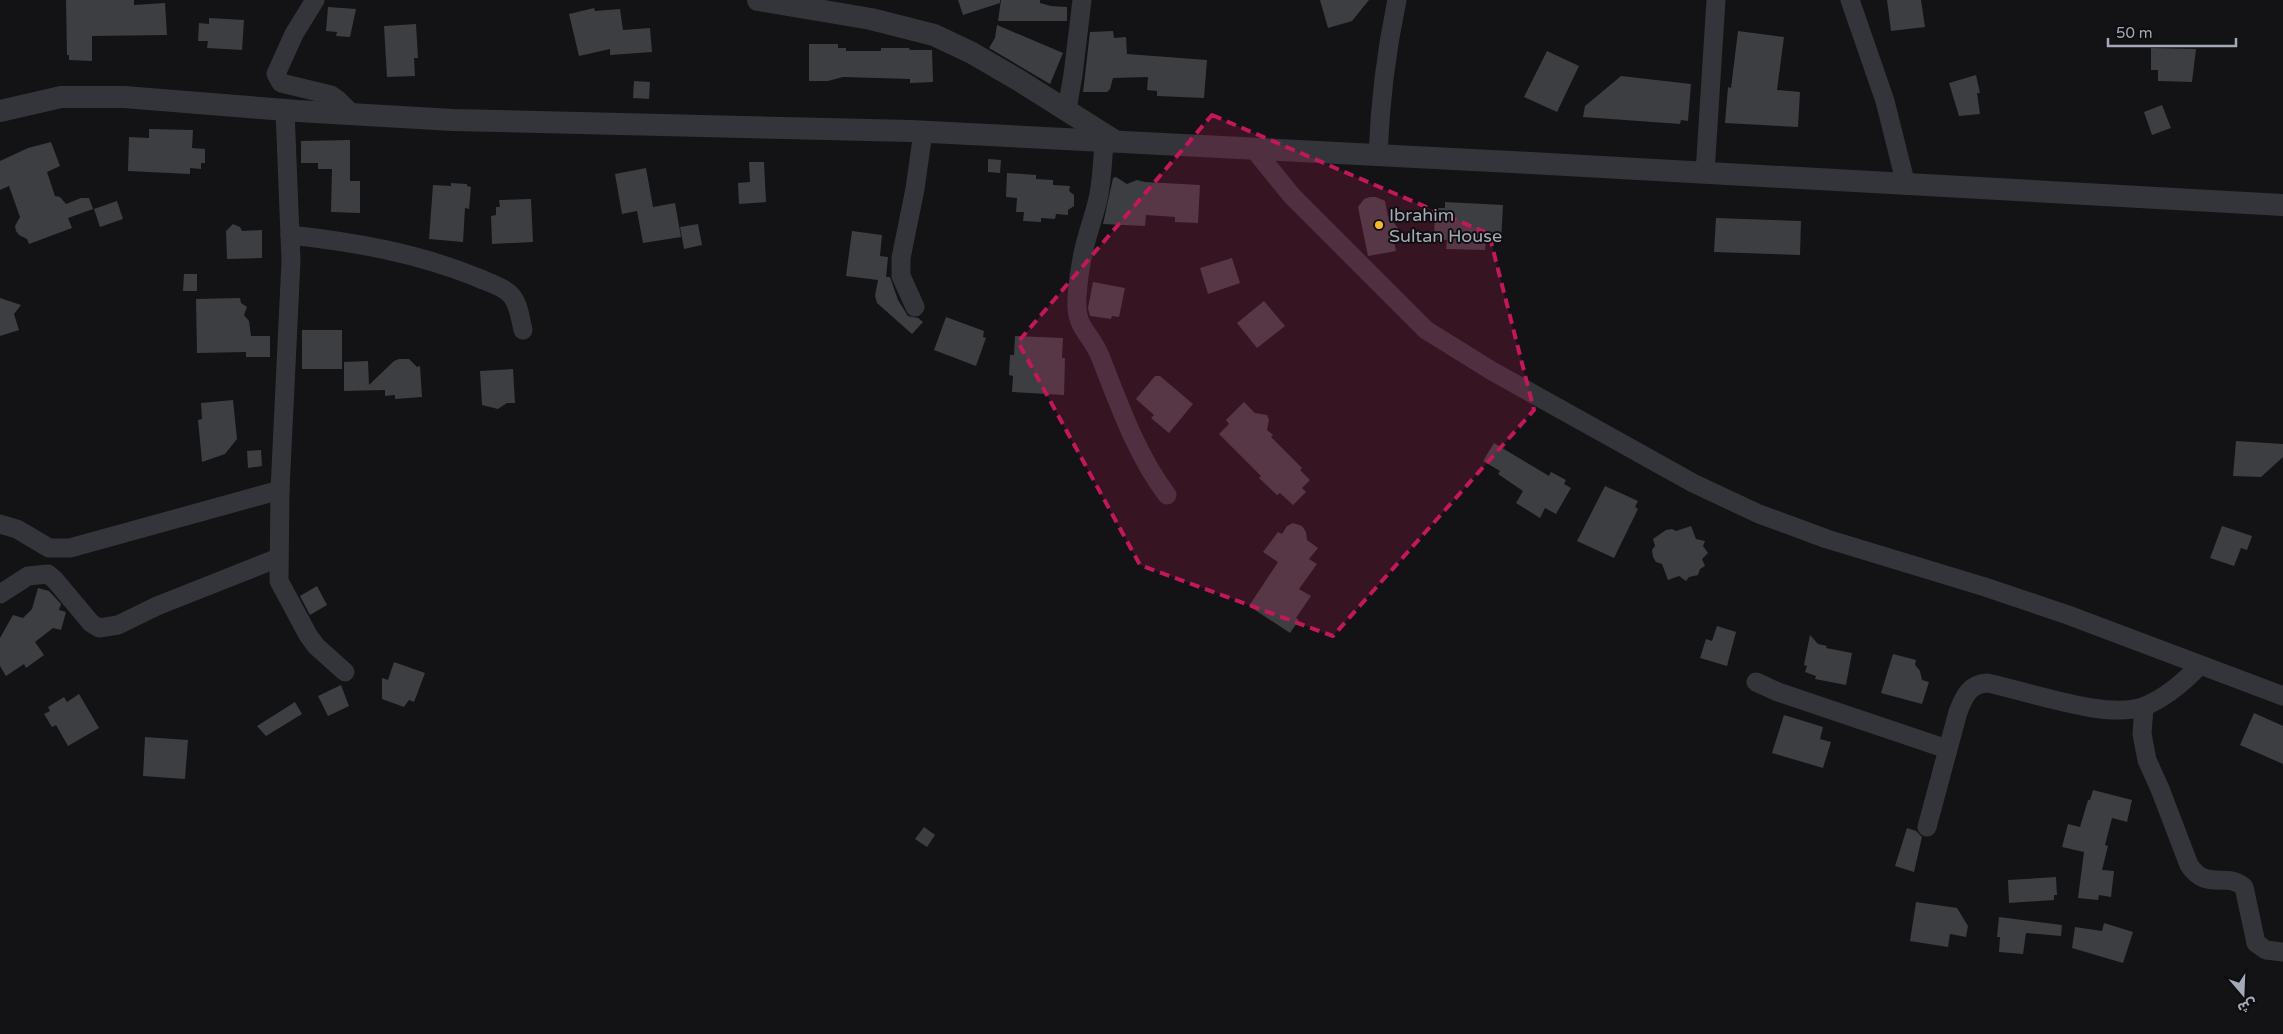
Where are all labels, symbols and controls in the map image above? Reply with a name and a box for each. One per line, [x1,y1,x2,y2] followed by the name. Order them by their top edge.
[2108,15,2236,47] scale bar
[2116,24,2153,42] text: 50 m
[1389,204,1502,247] place label: Ibrahim Sultan House
[1373,219,1385,231] marker: Ibrahim Sultan House
[2218,969,2268,1019] north arrow
[2235,995,2259,1017] text: ش

